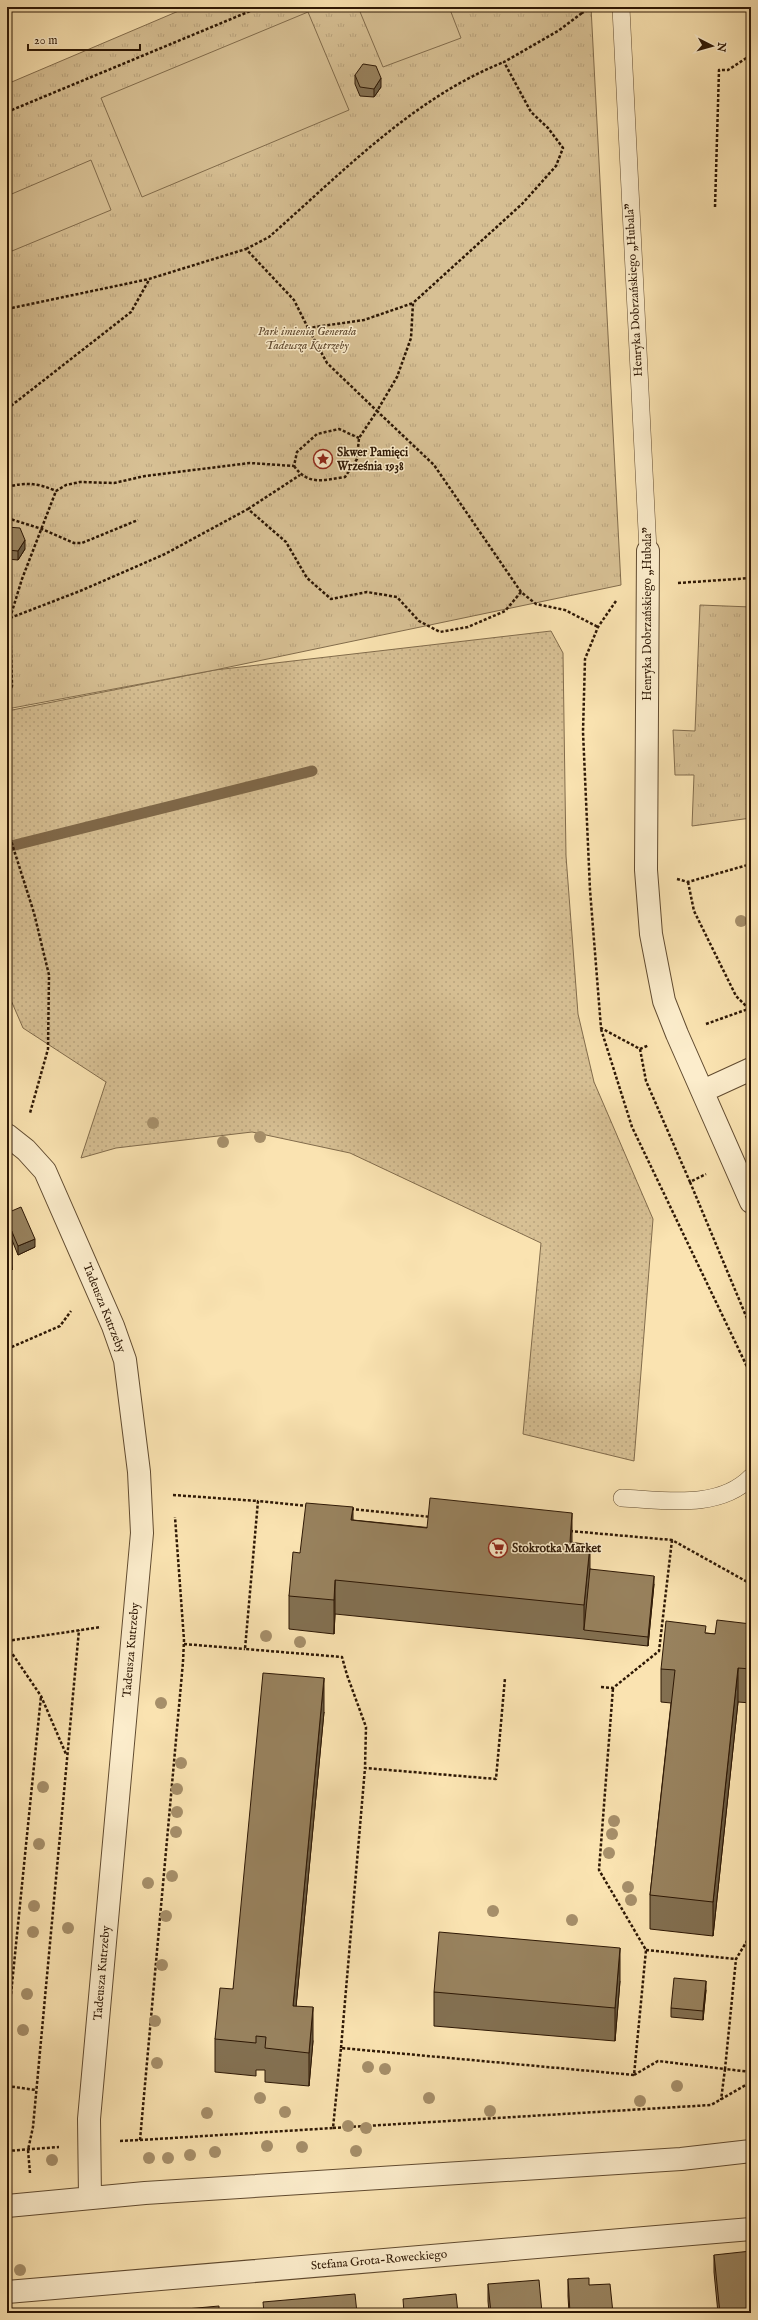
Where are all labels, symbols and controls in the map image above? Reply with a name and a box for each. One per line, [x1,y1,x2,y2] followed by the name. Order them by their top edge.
[28,26,140,52] scale bar
[692,26,732,66] north arrow
[34,33,57,48] text: 20 m
[713,40,729,53] text: N
[622,203,646,377] street label: Henryka Dobrzańskiego „Hubala”
[258,324,356,353] park label: Park imienia Generała Tadeusza Kutrzeby
[336,445,409,474] place label: Skwer Pamięci Września 1938
[312,448,334,470] place icon: Skwer Pamięci Września 1938
[640,527,655,701] street label: Henryka Dobrzańskiego „Hubala”
[79,1261,129,1355] street label: Tadeusza Kutrzeby
[487,1537,509,1559] supermarket icon: Stokrotka Market
[512,1541,602,1556] place label: Stokrotka Market
[119,1602,143,1698] street label: Tadeusza Kutrzeby
[90,1925,114,2021] street label: Tadeusza Kutrzeby
[310,2247,448,2273] street label: Stefana Grota-Roweckiego

